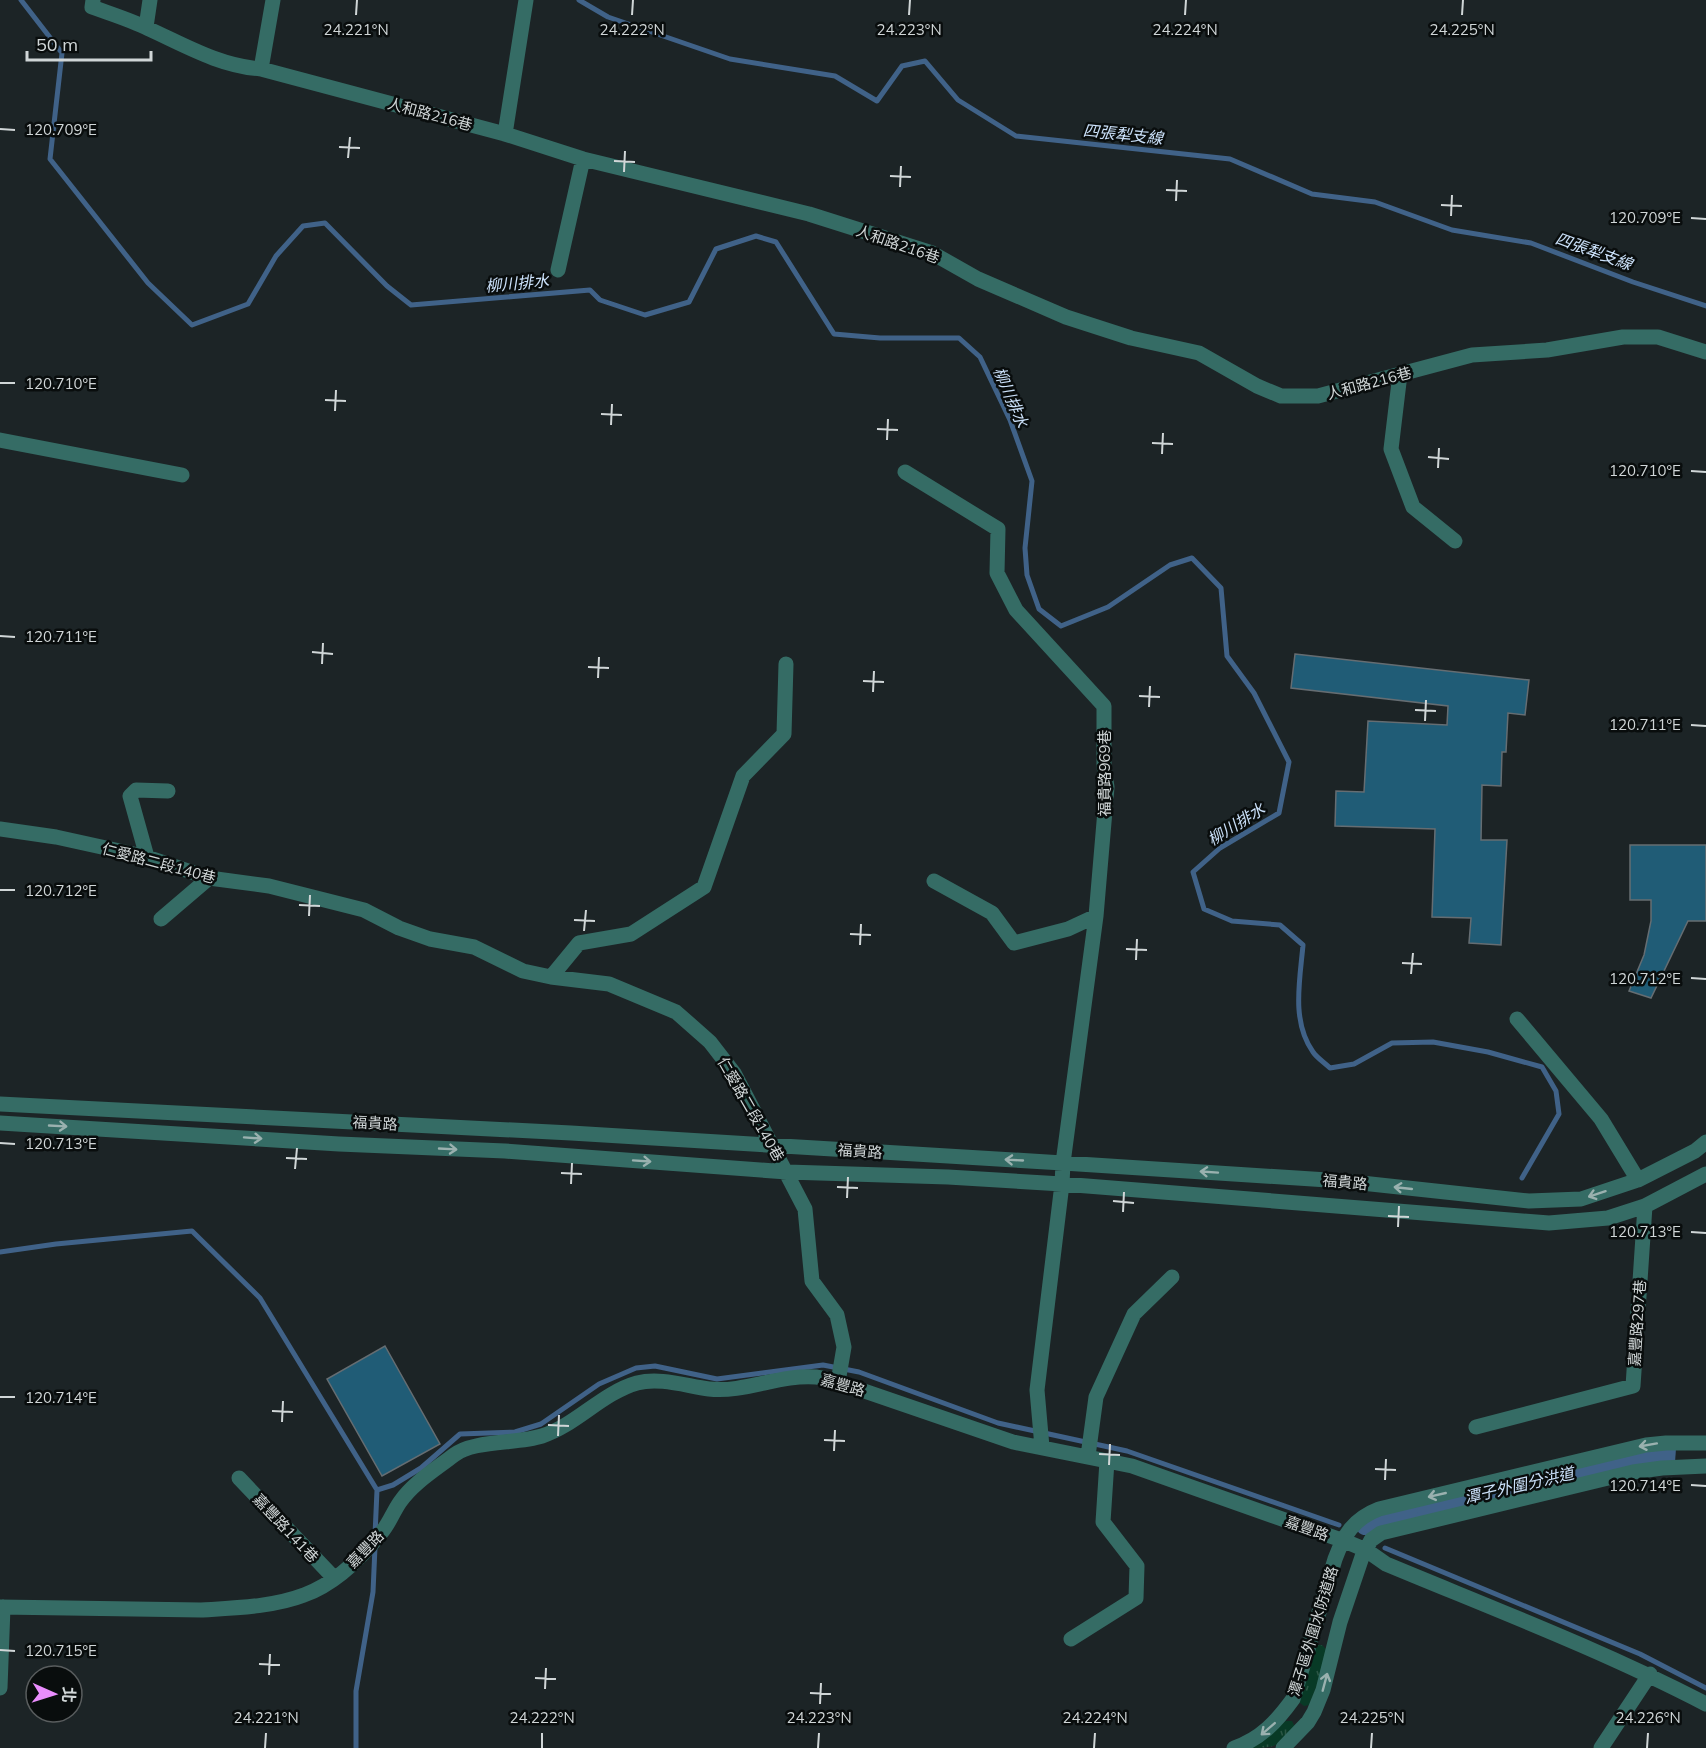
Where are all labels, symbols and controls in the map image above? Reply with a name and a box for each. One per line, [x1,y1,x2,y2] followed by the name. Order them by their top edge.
[323,20,389,39] text: 24.221°N
[599,20,665,39] text: 24.222°N
[876,20,942,39] text: 24.223°N
[1152,20,1218,39] text: 24.224°N
[1429,20,1495,39] text: 24.225°N
[27,24,152,62] scale bar
[36,33,78,56] text: 50 m
[386,94,474,134] street label: 人和路216巷
[25,120,97,139] text: 120.709°E
[1082,120,1166,148] water label: 四張犁支線
[1609,208,1681,227] text: 120.709°E
[854,221,942,267] street label: 人和路216巷
[1553,228,1637,275] water label: 四張犁支線
[484,270,551,296] water label: 柳川排水
[1325,363,1413,403] street label: 人和路216巷
[989,364,1033,431] water label: 柳川排水
[25,374,97,393] text: 120.710°E
[1609,461,1681,480] text: 120.710°E
[25,627,97,646] text: 120.711°E
[1609,715,1681,734] text: 120.711°E
[1095,729,1114,817] street label: 福貴路969巷
[1204,798,1269,849] water label: 柳川排水
[100,839,218,887] street label: 仁愛路二段140巷
[25,881,97,900] text: 120.712°E
[1609,969,1681,988] text: 120.712°E
[714,1054,788,1164] street label: 仁愛路二段140巷
[352,1112,398,1134] street label: 福貴路
[48,1121,68,1132] one-way arrow
[243,1133,263,1144] one-way arrow
[25,1134,97,1153] text: 120.713°E
[837,1140,883,1162] street label: 福貴路
[437,1143,457,1154] one-way arrow
[1005,1154,1025,1165] one-way arrow
[632,1156,652,1167] one-way arrow
[1200,1167,1220,1178] one-way arrow
[1322,1171,1368,1193] street label: 福貴路
[1394,1182,1414,1193] one-way arrow
[1588,1189,1607,1200] one-way arrow
[1609,1222,1681,1241] text: 120.713°E
[1624,1279,1650,1367] street label: 嘉豐路297巷
[819,1370,867,1400] street label: 嘉豐路
[25,1388,97,1407] text: 120.714°E
[1638,1440,1658,1451] one-way arrow
[1462,1462,1578,1507] water label: 潭子外圍分洪道
[1609,1476,1681,1495] text: 120.714°E
[1428,1489,1447,1501] one-way arrow
[249,1490,323,1566] street label: 嘉豐路141巷
[1283,1511,1331,1545] street label: 嘉豐路
[343,1526,387,1572] street label: 嘉豐路
[1284,1564,1342,1698] street label: 潭子區外圍水防道路
[25,1641,97,1660] text: 120.715°E
[24,1664,84,1724] north arrow
[1319,1673,1331,1692] one-way arrow
[59,1686,79,1703] text: 北
[233,1708,299,1727] text: 24.221°N
[509,1708,575,1727] text: 24.222°N
[786,1708,852,1727] text: 24.223°N
[1062,1708,1128,1727] text: 24.224°N
[1339,1708,1405,1727] text: 24.225°N
[1615,1708,1681,1727] text: 24.226°N
[1260,1722,1276,1735] one-way arrow

